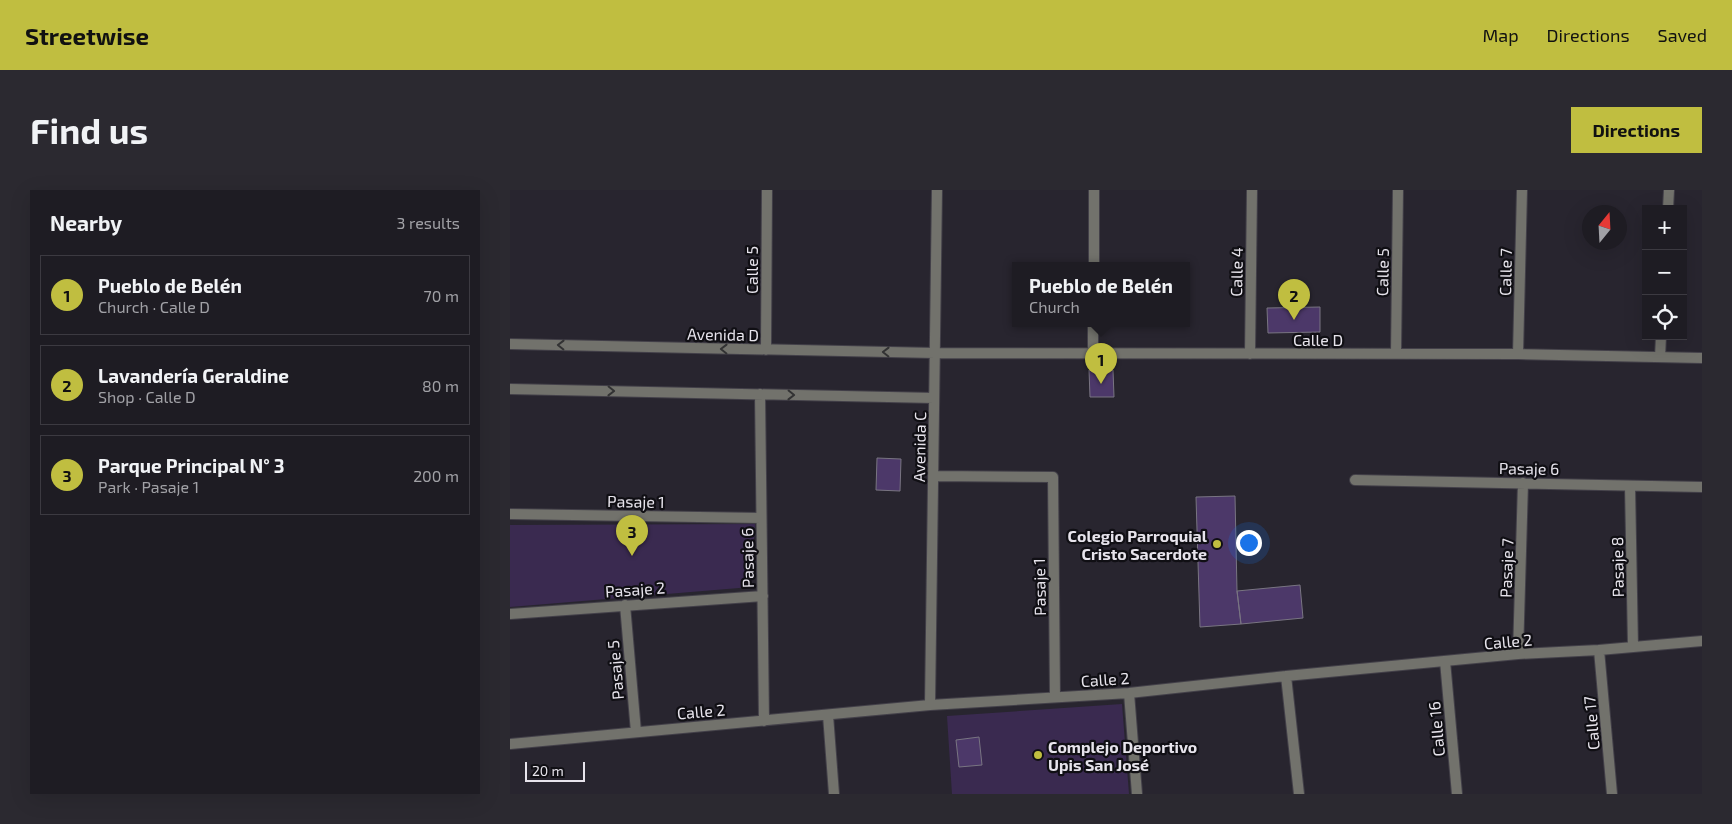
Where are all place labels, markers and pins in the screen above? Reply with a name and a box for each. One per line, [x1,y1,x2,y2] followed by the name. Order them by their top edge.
[1278,279,1310,320] pin: 2
[1085,343,1117,384] pin: 1
[616,515,648,556] pin: 3
[1068,526,1208,563] place label: Colegio Parroquial Cristo Sacerdote
[1211,538,1223,550] marker: Colegio Parroquial Cristo Sacerdote
[1048,737,1197,774] place label: Complejo Deportivo Upis San José
[1032,749,1044,761] marker: Complejo Deportivo Upis San José

